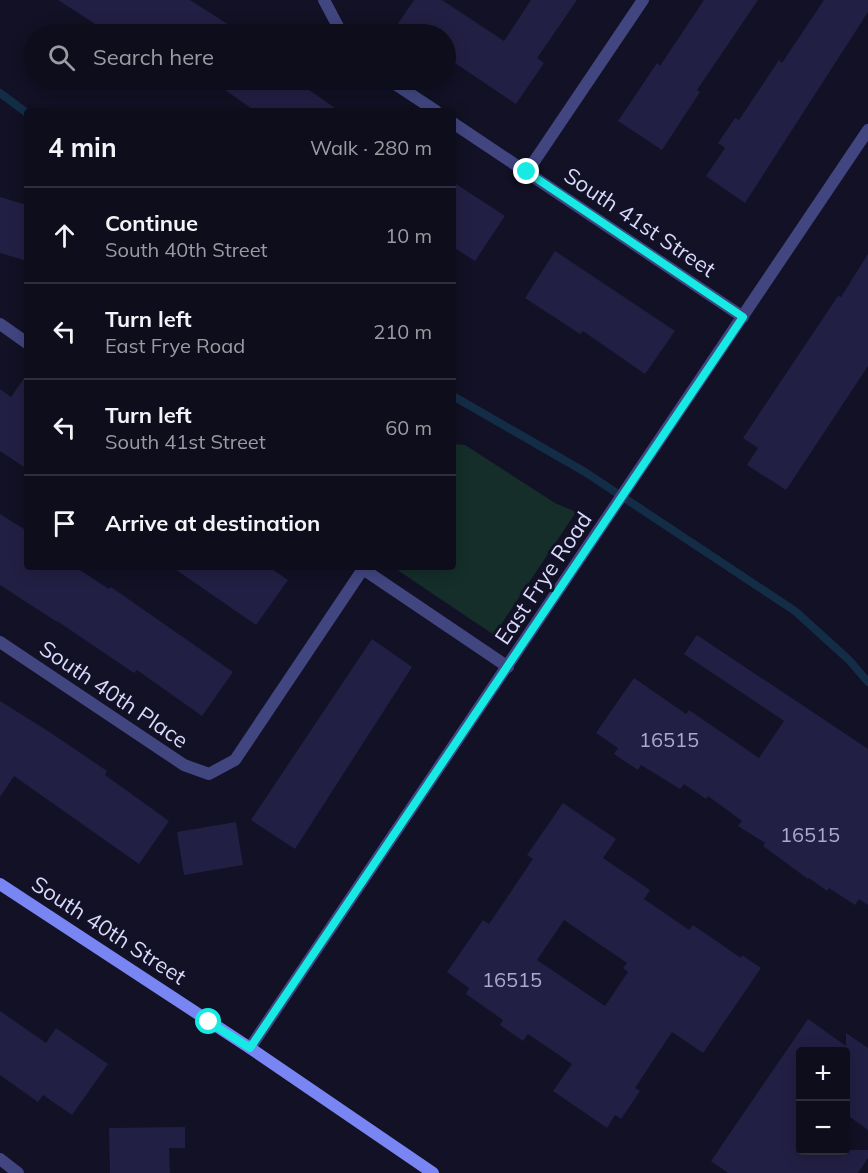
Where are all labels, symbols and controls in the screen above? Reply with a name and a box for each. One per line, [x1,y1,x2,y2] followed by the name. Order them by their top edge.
[24,24,456,90] search box
[45,41,78,74] icon: search
[93,43,214,71] text: Search here
[48,131,117,164] text: 4 min
[310,135,432,160] text: Walk · 280 m
[513,158,539,184] route end
[559,161,721,283] street label: South 41st Street
[105,209,198,237] text: Continue
[48,219,81,252] icon: ahead
[385,223,432,248] text: 10 m
[105,237,268,262] text: South 40th Street
[105,305,192,333] text: Turn left
[48,315,81,348] icon: left
[373,319,432,344] text: 210 m
[105,333,245,358] text: East Frye Road
[105,401,192,429] text: Turn left
[48,411,81,444] icon: left
[385,415,432,440] text: 60 m
[105,429,266,454] text: South 41st Street
[488,506,598,650] street label: East Frye Road
[48,507,81,540] icon: arrive
[105,509,320,537] text: Arrive at destination
[34,634,194,754] street label: South 40th Place
[639,727,699,752] house number: 16515
[780,822,840,847] house number: 16515
[26,870,192,991] street label: South 40th Street
[482,967,542,992] house number: 16515
[195,1008,221,1034] route start
[796,1047,850,1155] map controls
[796,1047,850,1101] button: +
[796,1101,850,1155] button: −

